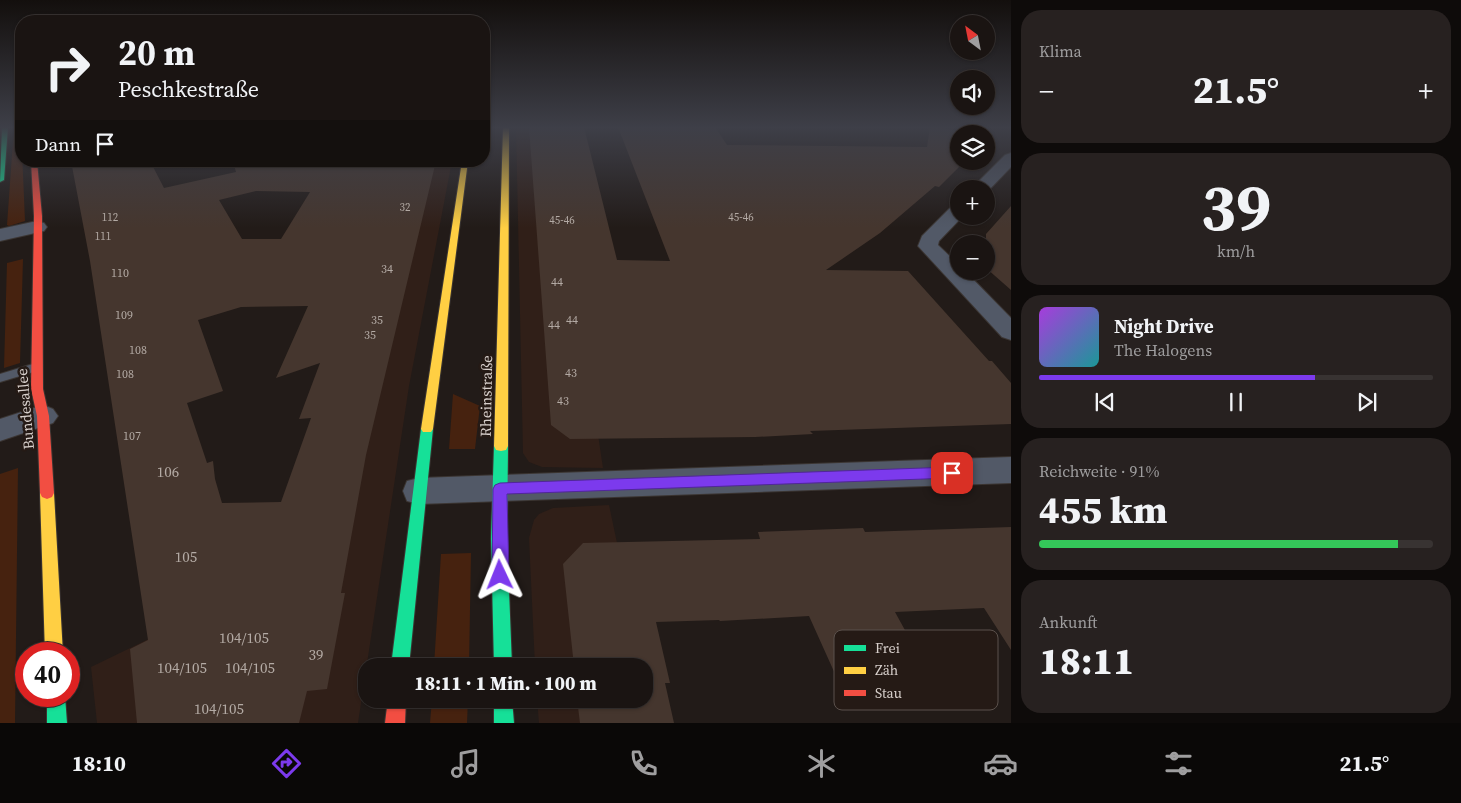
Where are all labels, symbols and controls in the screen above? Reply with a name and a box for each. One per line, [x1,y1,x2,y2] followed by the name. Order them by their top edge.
[950,15,995,60] north arrow
[950,15,995,280] map controls
[118,29,195,77] text: 20 m
[35,35,100,100] icon: right
[1039,40,1082,62] text: Klima
[1193,64,1279,116] text: 21.5°
[950,70,995,115] button: sound
[1039,72,1054,110] text: −
[1418,72,1433,110] text: +
[118,74,259,104] text: Peschkestraße
[950,125,995,170] button: layers
[91,130,119,158] icon: arrive
[35,131,81,157] text: Dann
[1201,163,1271,252] text: 39
[950,180,995,225] button: +
[400,200,411,215] house number: 32
[102,210,119,225] house number: 112
[728,210,754,225] house number: 45-46
[549,213,575,228] house number: 45-46
[95,229,111,244] house number: 111
[950,235,995,280] button: −
[1217,240,1255,262] text: km/h
[381,261,393,277] house number: 34
[111,265,129,281] house number: 110
[551,274,563,290] house number: 44
[115,307,133,323] house number: 109
[371,312,383,328] house number: 35
[566,312,578,328] house number: 44
[1114,313,1214,339] text: Night Drive
[548,317,560,333] house number: 44
[364,327,376,343] house number: 35
[1114,339,1212,361] text: The Halogens
[129,342,147,358] house number: 108
[475,355,497,437] street label: Rheinstraße
[565,365,577,381] house number: 43
[116,366,134,382] house number: 108
[11,367,39,451] street label: Bundesallee
[1091,388,1119,416] icon: previous
[1222,388,1250,416] icon: pause
[1353,388,1381,416] icon: next
[557,393,569,409] house number: 43
[123,428,141,444] house number: 107
[931,452,973,494] pin
[938,459,966,487] icon: arrive
[1039,460,1159,482] text: Reichweite · 91%
[157,461,179,482] house number: 106
[1039,484,1167,536] text: 455 km
[175,546,197,567] house number: 105
[473,548,525,600] position arrow
[1039,611,1097,633] text: Ankunft
[219,627,269,648] house number: 104/105
[834,630,998,710] legend
[1039,635,1134,687] text: 18:11
[875,638,900,658] text: Frei
[15,642,80,707] speed limit sign: 40
[308,644,324,665] house number: 39
[157,657,207,678] house number: 104/105
[225,657,275,678] house number: 104/105
[875,660,898,680] text: Zäh
[414,670,597,696] text: 18:11 · 1 Min. · 100 m
[875,683,902,703] text: Stau
[194,698,244,719] house number: 104/105
[269,746,304,781] icon: directions
[448,746,483,781] icon: music
[626,746,661,781] icon: phone
[804,746,839,781] icon: climate
[983,746,1018,781] icon: car
[1161,746,1196,781] icon: filters
[72,748,126,778] text: 18:10
[1340,748,1389,778] text: 21.5°

